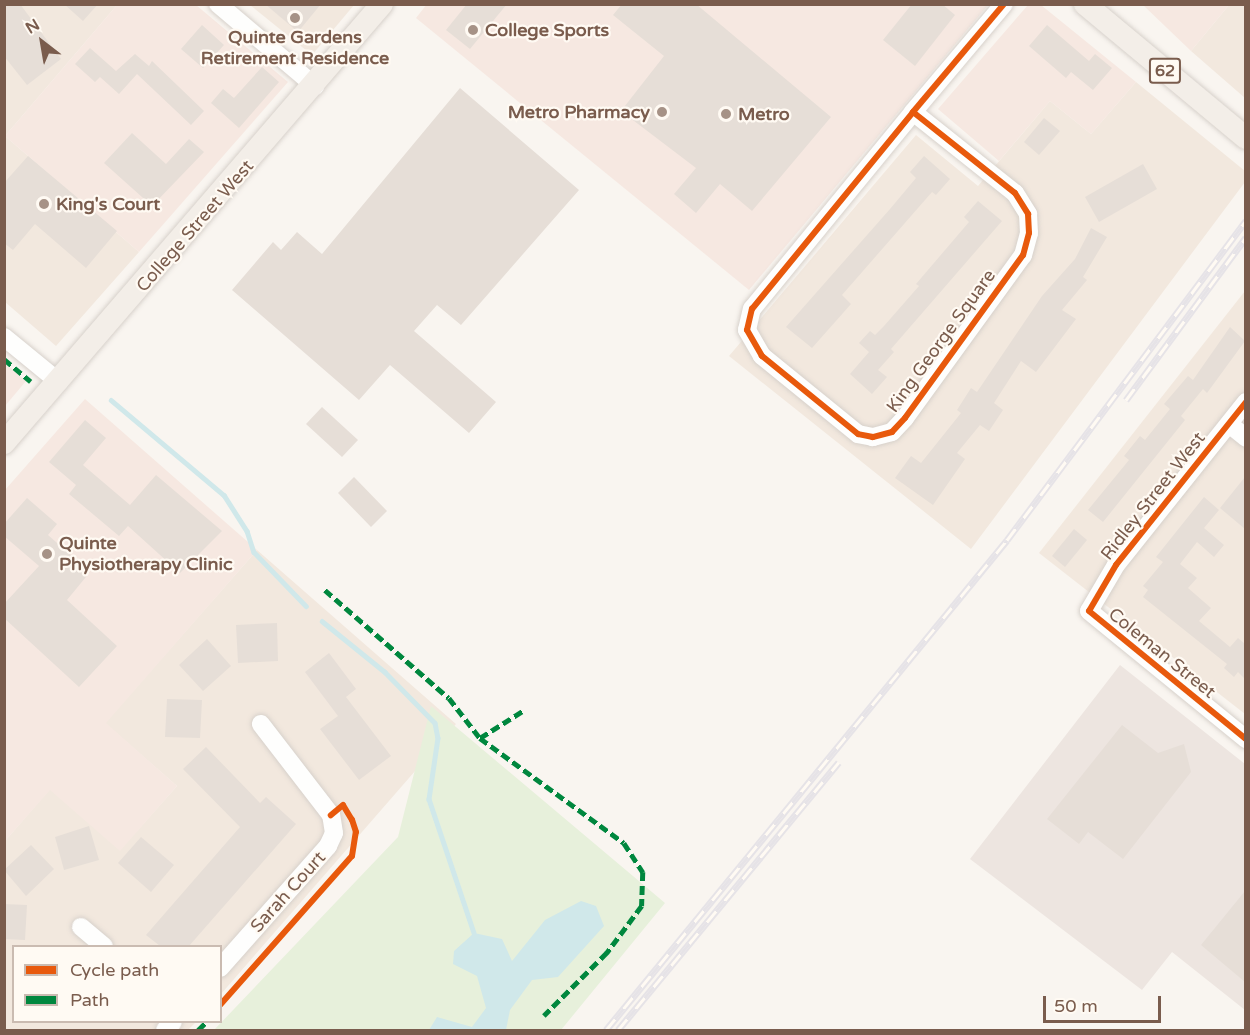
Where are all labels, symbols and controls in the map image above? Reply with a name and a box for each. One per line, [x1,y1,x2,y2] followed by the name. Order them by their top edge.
[288,11,302,25] marker: Quinte Gardens Retirement Residence
[12,12,72,72] north arrow
[22,15,43,38] text: N
[485,19,609,41] place label: College Sports
[466,23,480,37] marker: College Sports
[201,27,389,70] place label: Quinte Gardens Retirement Residence
[1148,58,1182,84] road number: 62
[508,101,650,123] place label: Metro Pharmacy
[738,103,790,125] place label: Metro
[655,105,669,119] marker: Metro Pharmacy
[719,107,733,121] marker: Metro
[132,156,258,296] street label: College Street West
[56,193,160,215] place label: King's Court
[37,197,51,211] marker: King's Court
[882,265,1000,417] street label: King George Square
[1096,428,1210,564] street label: Ridley Street West
[59,533,233,576] place label: Quinte Physiotherapy Clinic
[40,547,54,561] marker: Quinte Physiotherapy Clinic
[1104,603,1220,703] street label: Coleman Street
[246,847,330,937] street label: Sarah Court
[12,945,222,1023] legend
[70,959,159,981] text: Cycle path
[1046,984,1164,1022] scale bar
[70,989,109,1011] text: Path
[1054,995,1098,1017] text: 50 m

